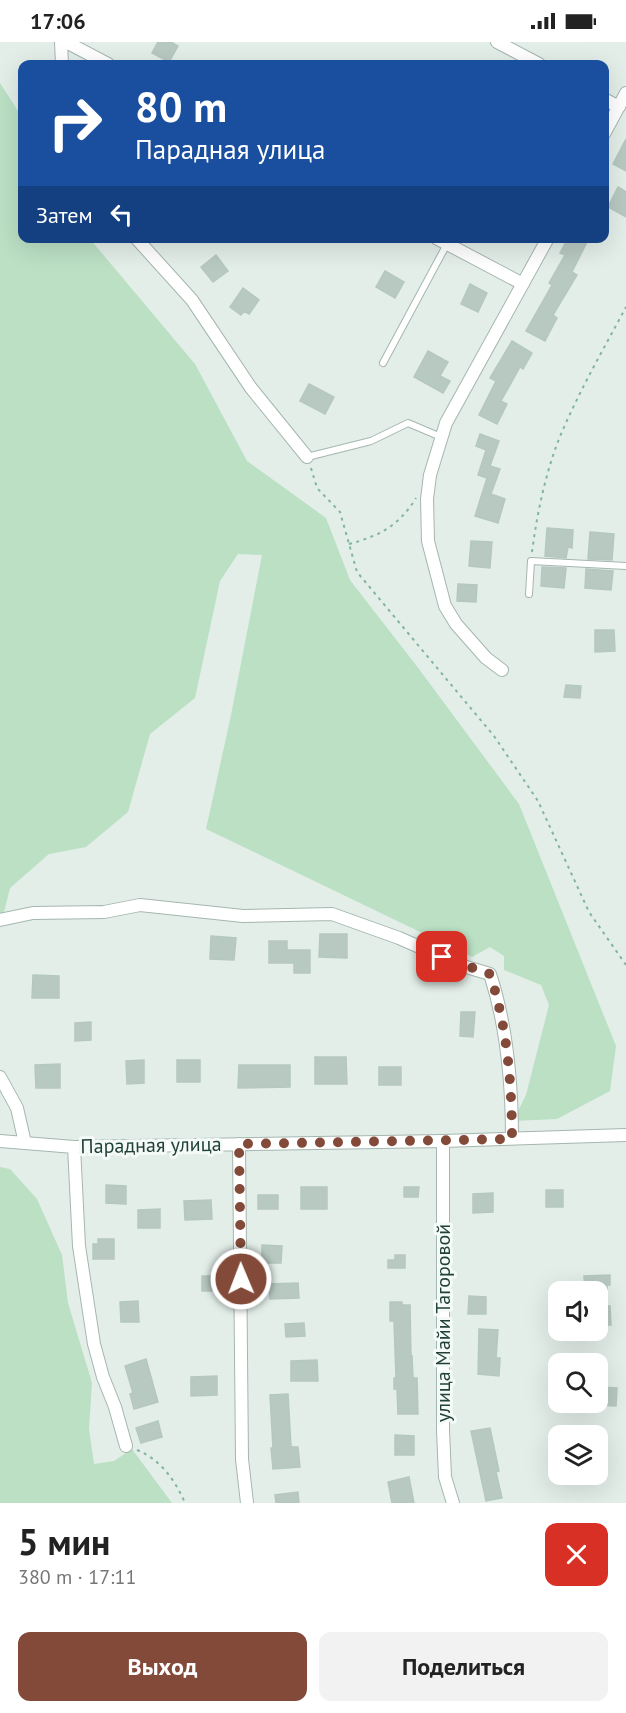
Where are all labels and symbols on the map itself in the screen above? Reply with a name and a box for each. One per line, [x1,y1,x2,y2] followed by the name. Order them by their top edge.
[416,931,467,982] pin
[80,1131,222,1159] street label: Парадная улица
[430,1224,456,1422] street label: улица Майи Тагоровой
[209,1247,273,1311] position arrow

